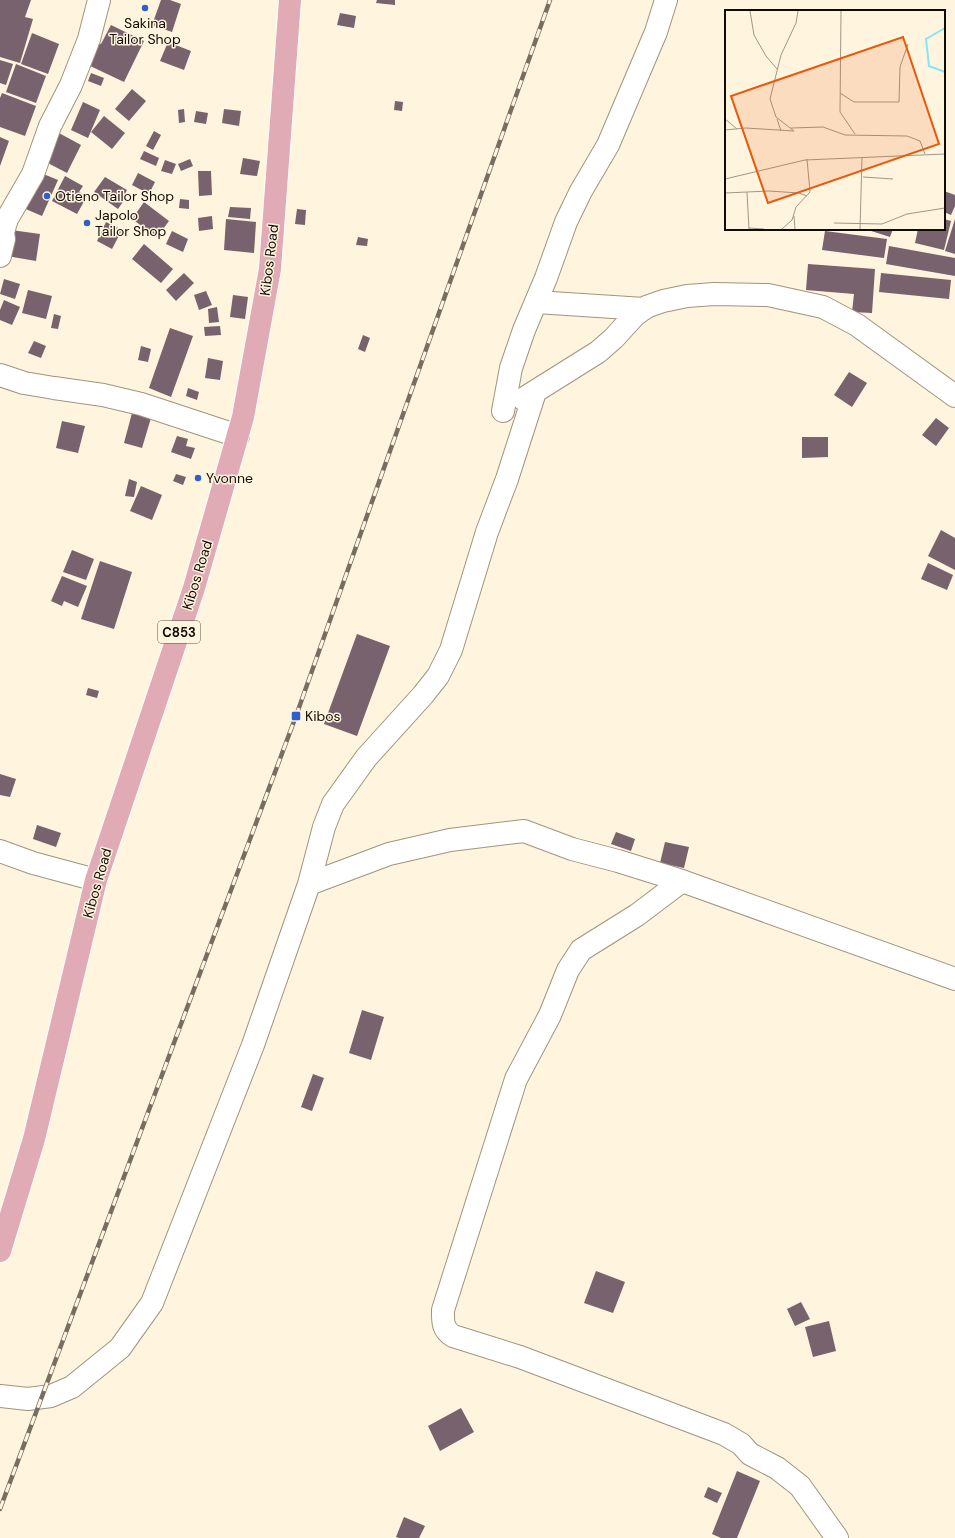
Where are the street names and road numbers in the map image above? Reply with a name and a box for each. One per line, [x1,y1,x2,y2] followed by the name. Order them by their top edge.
[256,223,282,297] street label: Kibos Road
[178,538,216,612] street label: Kibos Road
[158,621,200,643] road number: C853
[78,846,116,920] street label: Kibos Road

